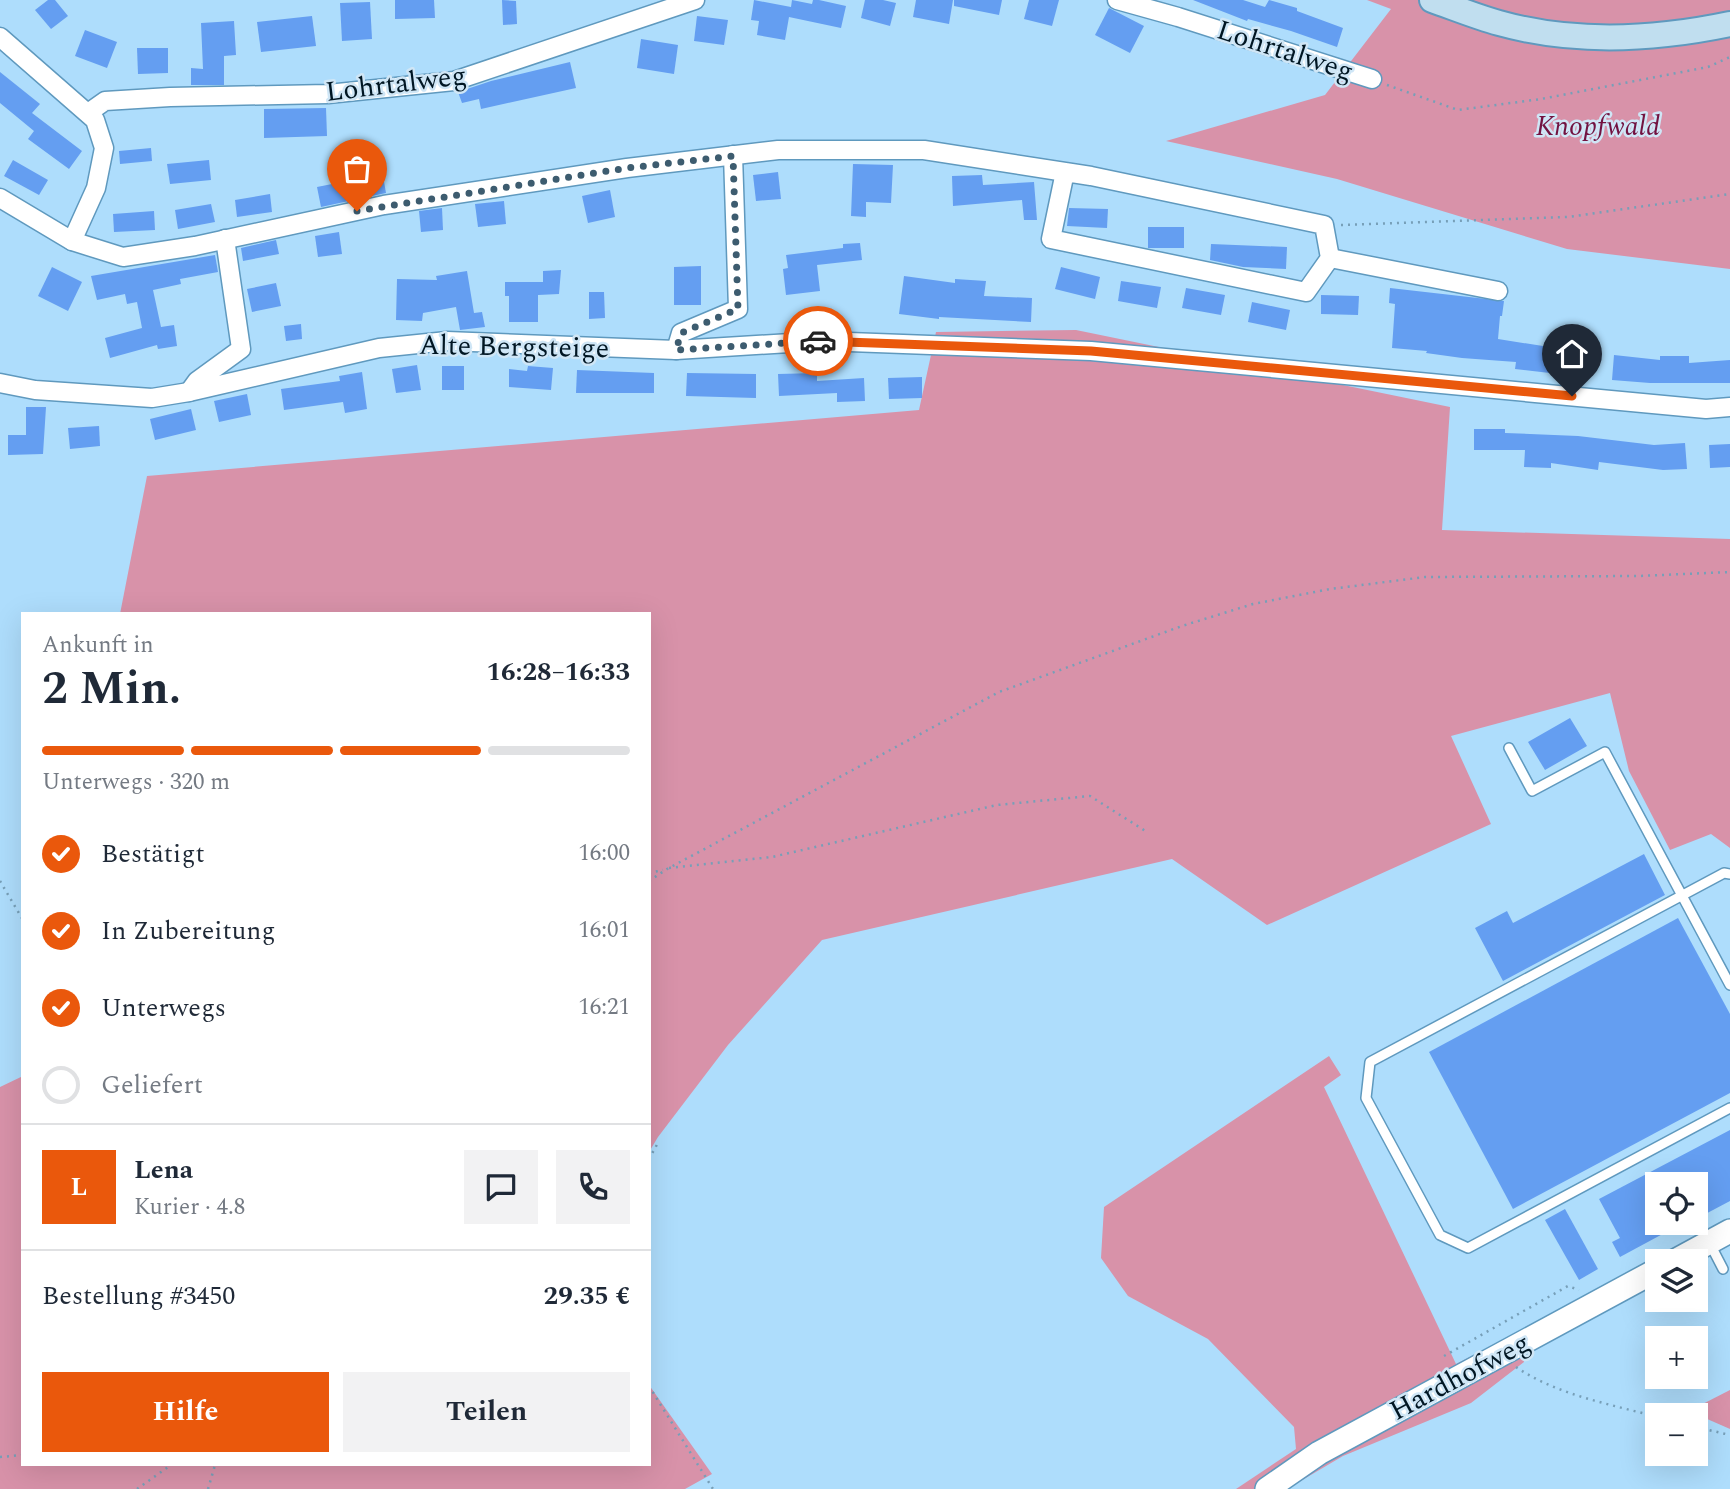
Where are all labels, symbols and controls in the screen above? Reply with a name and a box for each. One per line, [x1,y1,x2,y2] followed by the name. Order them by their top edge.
[1211,9,1359,93] street label: Lohrtalweg
[323,54,469,114] street label: Lohrtalweg
[1536,105,1660,148] park label: Knopfwald
[327,139,387,211] pin
[338,150,376,188] icon: bag
[783,306,853,376] courier
[799,322,837,360] icon: car
[418,324,610,370] street label: Alte Bergsteige
[1542,324,1602,396] pin
[1553,335,1591,373] icon: home
[42,628,154,663] text: Ankunft in
[486,652,630,692] text: 16:28–16:33
[42,654,181,724] text: 2 Min.
[42,765,230,800] text: Unterwegs · 320 m
[101,834,205,874] text: Bestätigt
[42,835,80,873] icon: check
[578,836,630,871] text: 16:00
[101,911,275,951] text: In Zubereitung
[42,912,80,950] icon: check
[578,913,630,948] text: 16:01
[101,988,226,1028] text: Unterwegs
[42,989,80,1027] icon: check
[578,990,630,1025] text: 16:21
[101,1065,203,1105] text: Geliefert
[134,1150,193,1190] text: Lena
[464,1150,538,1224] button: chat
[556,1150,630,1224] button: phone
[71,1167,87,1207] text: L
[1645,1172,1708,1466] map controls
[1645,1172,1708,1235] button: locate
[134,1190,245,1225] text: Kurier · 4.8
[1645,1249,1708,1312] button: layers
[42,1276,235,1316] text: Bestellung #3450
[544,1276,630,1316] text: 29.35 €
[1382,1322,1538,1432] street label: Hardhofweg
[1645,1326,1708,1389] button: +
[42,1372,329,1452] button: Hilfe
[343,1372,630,1452] button: Teilen
[1645,1403,1708,1466] button: −

